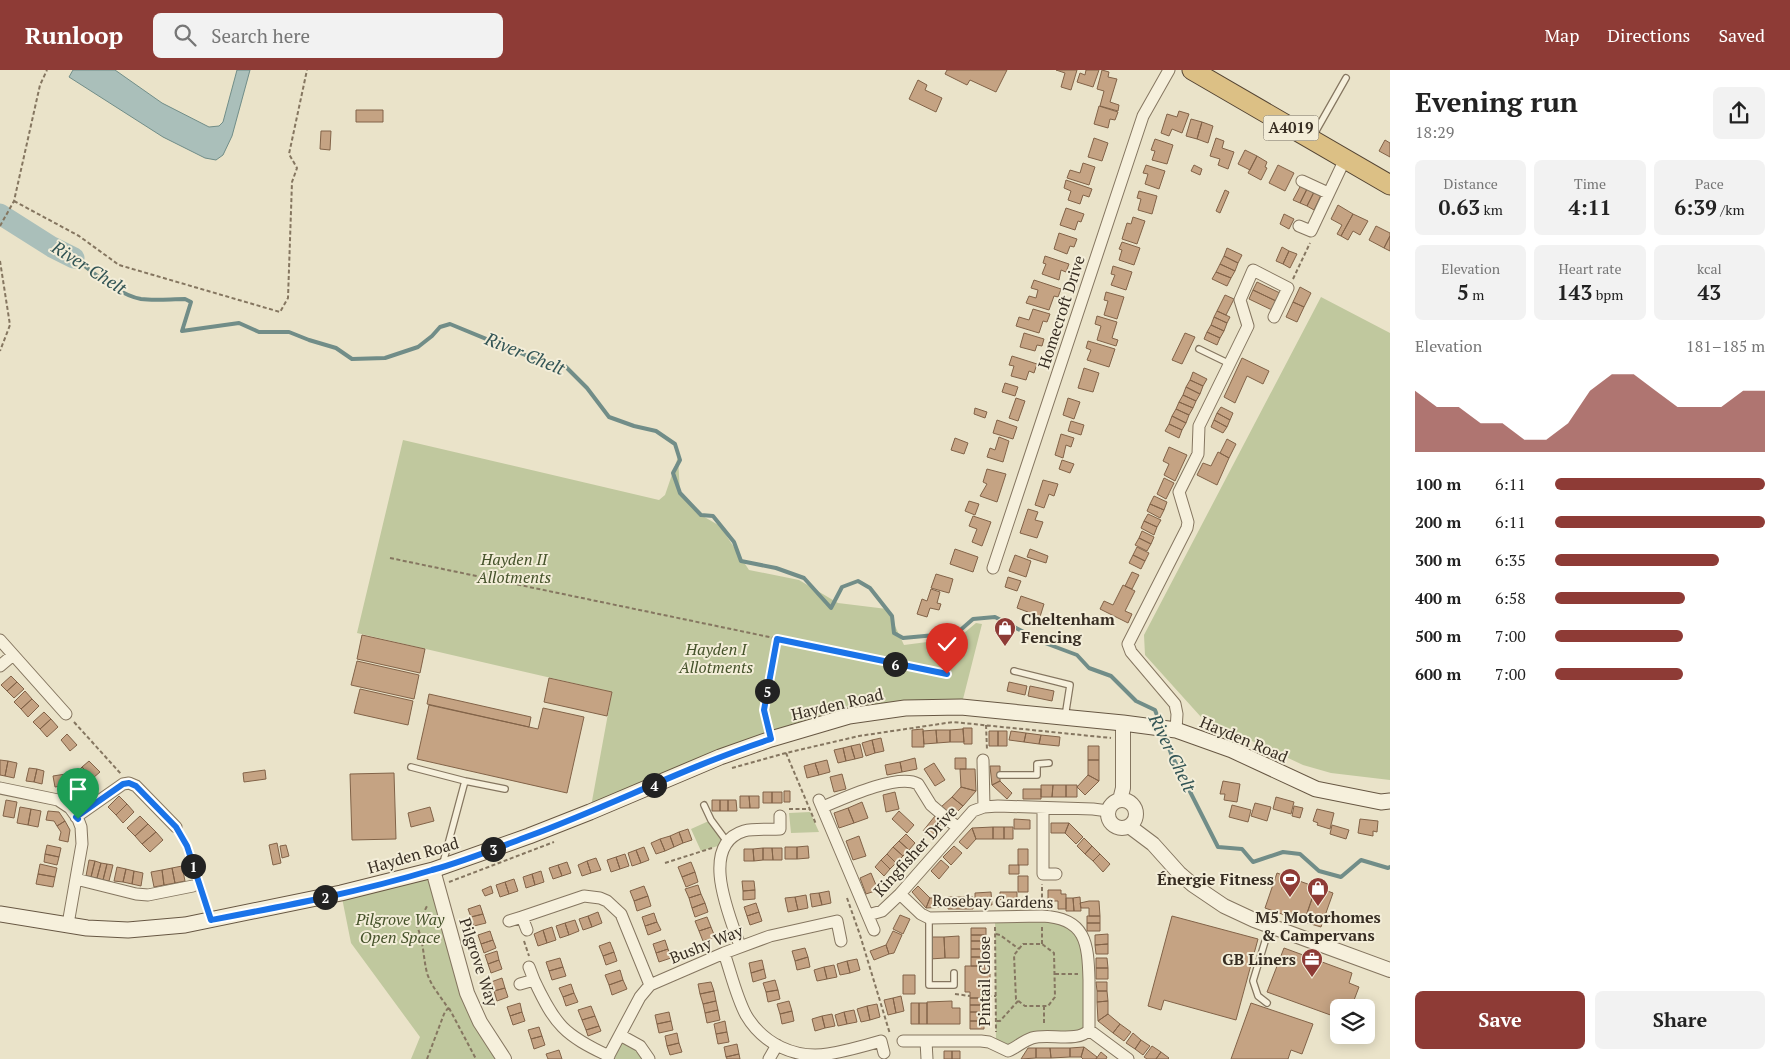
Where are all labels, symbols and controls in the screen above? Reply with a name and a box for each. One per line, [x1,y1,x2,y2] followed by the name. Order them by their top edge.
[153,13,503,58] search box
[25,19,123,51] text: Runloop
[171,21,199,49] icon: search
[211,23,310,48] text: Search here
[1544,23,1579,47] text: Map
[1607,23,1690,47] text: Directions
[1718,23,1765,47] text: Saved
[1415,83,1578,120] text: Evening run
[1713,87,1765,139] button: share
[1264,116,1318,140] road number: A4019
[1415,121,1454,143] text: 18:29
[1444,174,1498,193] text: Distance
[1574,174,1606,193] text: Time
[1695,174,1724,193] text: Pace
[1438,193,1480,221] text: 0.63
[1569,193,1611,221] text: 4:11
[1674,193,1717,221] text: 6:39
[1480,200,1503,219] text: km
[1717,200,1745,219] text: /km
[47,234,132,300] water label: River Chelt
[1032,252,1090,372] street label: Homecroft Drive
[1441,259,1500,278] text: Elevation
[1559,259,1621,278] text: Heart rate
[1697,259,1722,278] text: kcal
[1457,278,1469,306] text: 5
[1557,278,1592,306] text: 143
[1697,278,1721,306] text: 43
[1469,285,1484,304] text: m
[1592,285,1623,304] text: bpm
[481,326,570,380] water label: River Chelt
[1415,335,1482,357] text: Elevation
[1686,335,1765,357] text: 181–185 m
[1415,473,1461,495] text: 100 m
[1495,473,1526,495] text: 6:11
[1415,511,1461,533] text: 200 m
[1495,511,1526,533] text: 6:11
[476,548,551,588] park label: Hayden II Allotments
[1415,549,1461,571] text: 300 m
[1495,549,1526,571] text: 6:35
[1415,587,1461,609] text: 400 m
[1495,587,1526,609] text: 6:58
[1021,608,1115,648] place label: Cheltenham Fencing
[993,616,1017,647] shop icon: Cheltenham Fencing
[926,623,968,674] pin
[1415,625,1461,647] text: 500 m
[1495,625,1526,647] text: 7:00
[933,630,961,658] icon: check
[678,638,753,678] park label: Hayden I Allotments
[882,652,908,676] pin: 6
[892,655,899,674] text: 6
[1415,663,1461,685] text: 600 m
[1495,663,1526,685] text: 7:00
[754,678,780,704] pin: 5
[764,682,771,701] text: 5
[789,683,885,725] street label: Hayden Road
[1143,709,1203,796] water label: River Chelt
[1197,711,1292,768] street label: Hayden Road
[57,768,99,819] pin
[642,772,666,798] pin: 4
[64,775,92,803] icon: arrive
[651,776,658,795] text: 4
[868,801,962,901] street label: Kingfisher Drive
[365,831,461,879] street label: Hayden Road
[480,836,506,862] pin: 3
[490,840,497,859] text: 3
[180,854,206,878] pin: 1
[190,857,197,876] text: 1
[1278,867,1302,898] sports icon: Énergie Fitness
[1157,868,1274,890] place label: Énergie Fitness
[1306,876,1330,907] shop icon: M5 Motorhomes & Campervans
[312,884,338,910] pin: 2
[322,888,329,907] text: 2
[932,889,1054,913] street label: Rosebay Gardens
[1255,906,1381,946] place label: M5 Motorhomes & Campervans
[355,908,445,948] park label: Pilgrove Way Open Space
[454,915,504,1010] street label: Pilgrove Way
[666,919,747,969] street label: Bushy Way
[973,936,995,1026] street label: Pintail Close
[1300,947,1324,978] office icon: GB Liners
[1222,948,1296,970] place label: GB Liners
[1415,991,1585,1049] button: Save
[1595,991,1765,1049] button: Share
[1330,999,1375,1044] map controls
[1330,999,1375,1044] button: layers

